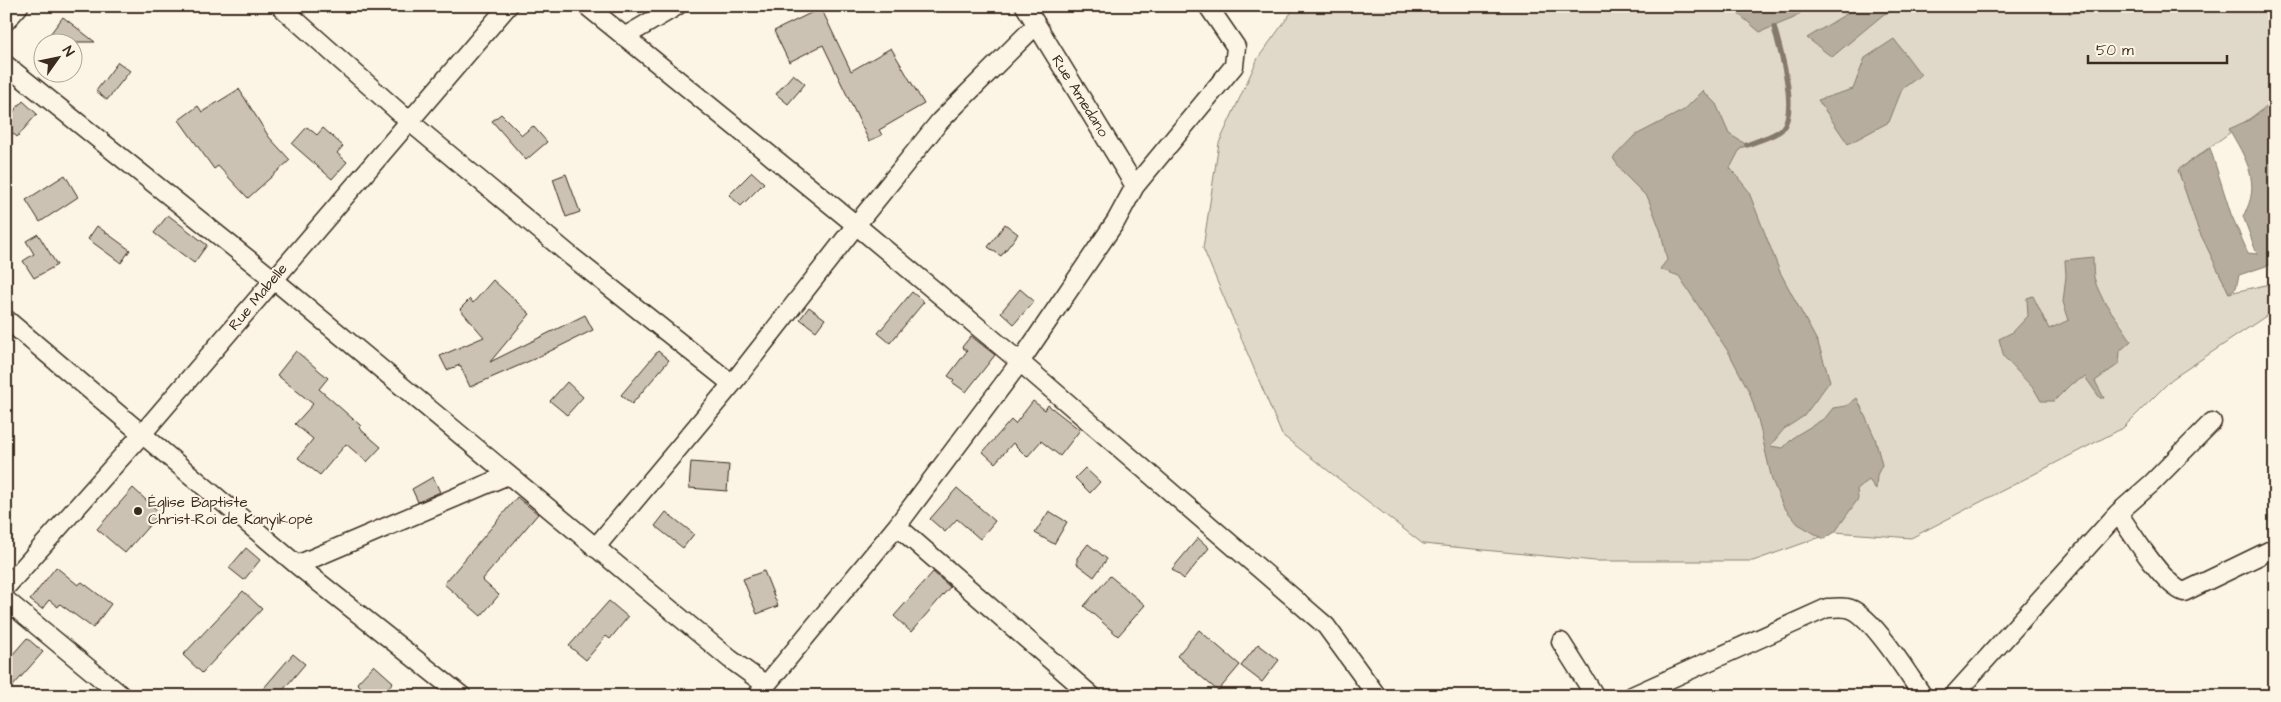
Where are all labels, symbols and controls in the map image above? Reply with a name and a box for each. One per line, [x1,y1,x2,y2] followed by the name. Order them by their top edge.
[32,32,82,82] north arrow
[2088,32,2227,64] scale bar
[2096,40,2134,61] text: 50 m
[57,42,79,61] text: N
[1046,51,1114,142] street label: Rue Amedano
[224,259,292,335] street label: Rue Mabelle
[148,492,313,531] place label: Église Baptiste Christ-Roi de Kanyikopé
[132,505,144,517] marker: Église Baptiste Christ-Roi de Kanyikopé

